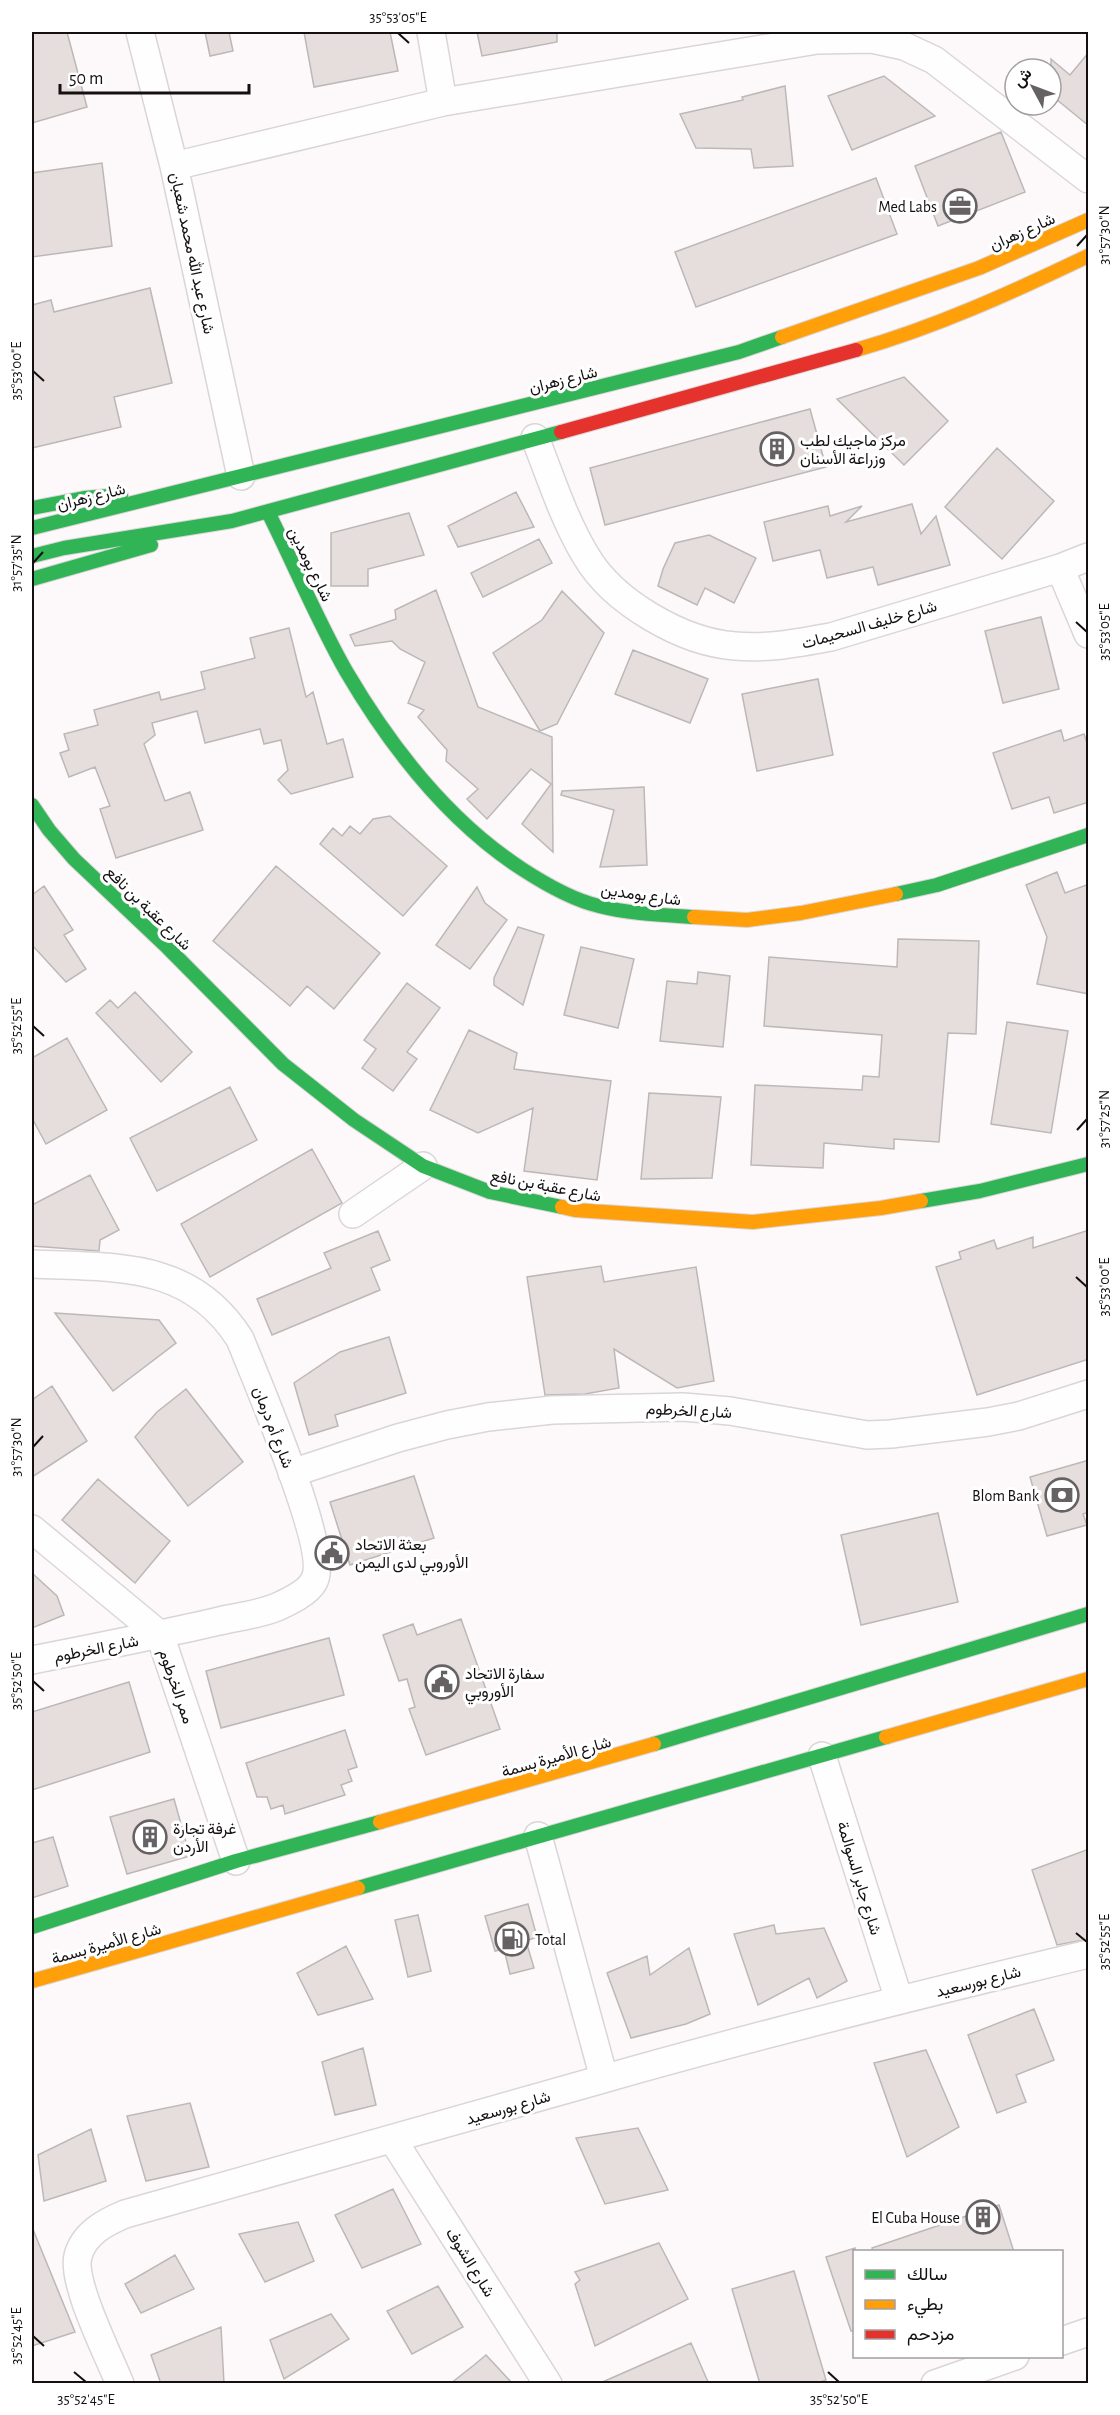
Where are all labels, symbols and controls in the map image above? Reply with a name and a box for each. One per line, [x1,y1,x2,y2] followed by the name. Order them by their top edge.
[369,10,427,25] text: 35°53'05"E
[60,57,249,95] scale bar
[1003,57,1063,117] north arrow
[1010,65,1036,91] text: ش
[69,70,103,88] text: 50 m
[164,171,219,336] street label: شارع عبد الله محمد شعبان
[942,188,978,224] office icon: Med Labs
[878,199,937,215] place label: Med Labs
[1097,205,1112,265] text: 31°57'30"N
[987,210,1059,256] street label: شارع زهران
[9,341,24,401] text: 35°53'00"E
[527,364,600,399] street label: شارع زهران
[759,431,795,467] building icon: مركز ماجيك لطب وزراعة الأسنان
[800,433,906,469] place label: مركز ماجيك لطب وزراعة الأسنان
[55,481,128,516] street label: شارع زهران
[283,525,335,606] street label: شارع بومدين
[9,534,24,592] text: 31°57'35"N
[800,598,940,655] street label: شارع خليف السحيمات
[1097,603,1112,661] text: 35°53'05"E
[100,864,194,956] street label: شارع عقبة بن نافع
[599,881,682,912] street label: شارع بومدين
[9,998,24,1054] text: 35°52'55"E
[1097,1090,1112,1148] text: 31°57'25"N
[489,1167,602,1207] street label: شارع عقبة بن نافع
[1097,1257,1112,1317] text: 35°53'00"E
[247,1384,297,1472] street label: شارع أم درمان
[645,1401,732,1424] street label: شارع الخرطوم
[9,1417,24,1477] text: 31°57'30"N
[1044,1477,1080,1513] bank icon: Blom Bank
[972,1488,1040,1504] place label: Blom Bank
[314,1535,350,1571] public building icon: بعثة الاتحاد الأوروبي لدى اليمن
[355,1537,468,1576] place label: بعثة الاتحاد الأوروبي لدى اليمن
[52,1633,141,1668] street label: شارع الخرطوم
[154,1647,196,1726] street label: ممر الخرطوم
[9,1652,24,1710] text: 35°52'50"E
[424,1664,460,1700] public building icon: سفارة الاتحاد الأوروبي
[465,1666,545,1705] place label: سفارة الاتحاد الأوروبي
[499,1733,614,1783] street label: شارع الأميرة بسمة
[132,1819,168,1855] building icon: غرفة تجارة الأردن
[831,1820,884,1938] street label: شارع جابر السوالمة
[173,1821,236,1857] place label: غرفة تجارة الأردن
[1097,1914,1112,1970] text: 35°52'55"E
[49,1920,164,1970] street label: شارع الأميرة بسمة
[494,1921,530,1957] fuel station icon: Total
[535,1932,566,1948] place label: Total
[934,1964,1023,2003] street label: شارع بورسعيد
[464,2088,553,2131] street label: شارع بورسعيد
[965,2199,1001,2235] building icon: El Cuba House
[871,2210,960,2226] place label: El Cuba House
[440,2225,498,2301] street label: شارع الشوف
[853,2250,1063,2358] legend
[907,2266,947,2284] text: سالك
[907,2296,943,2319] text: بطيء
[9,2307,24,2365] text: 35°52'45"E
[907,2326,954,2346] text: مزدحم
[57,2392,115,2407] text: 35°52'45"E
[810,2392,868,2407] text: 35°52'50"E

